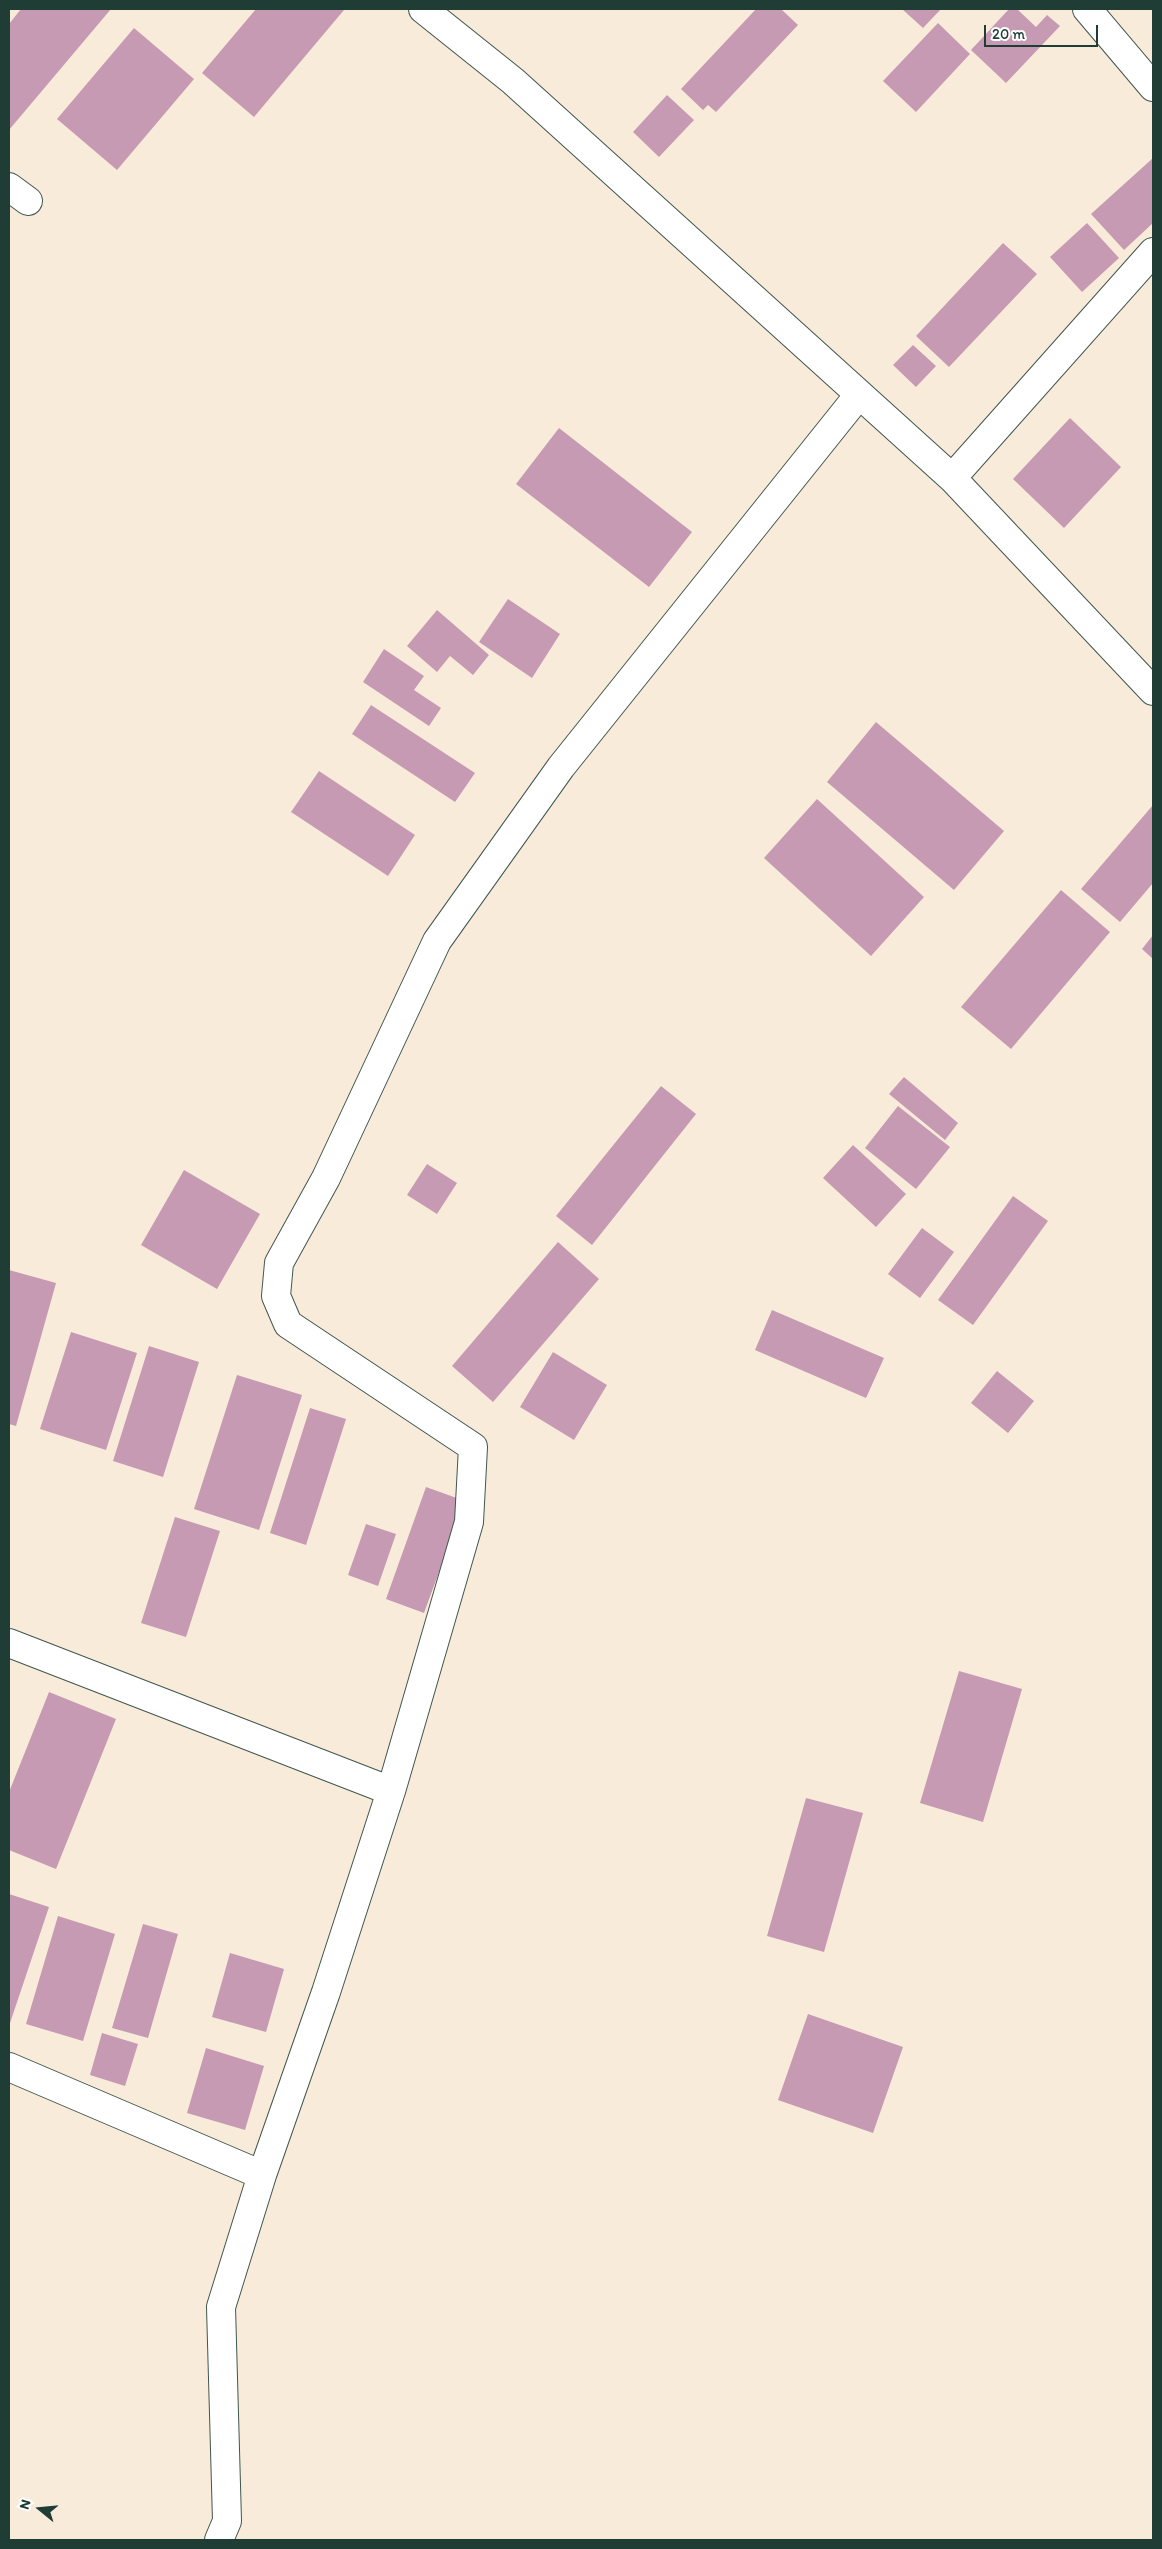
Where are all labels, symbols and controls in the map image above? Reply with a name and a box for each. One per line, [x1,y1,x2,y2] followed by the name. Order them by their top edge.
[987,15,1101,47] scale bar
[992,25,1025,43] text: 20 m
[15,2484,65,2534] north arrow
[16,2497,35,2511] text: N

